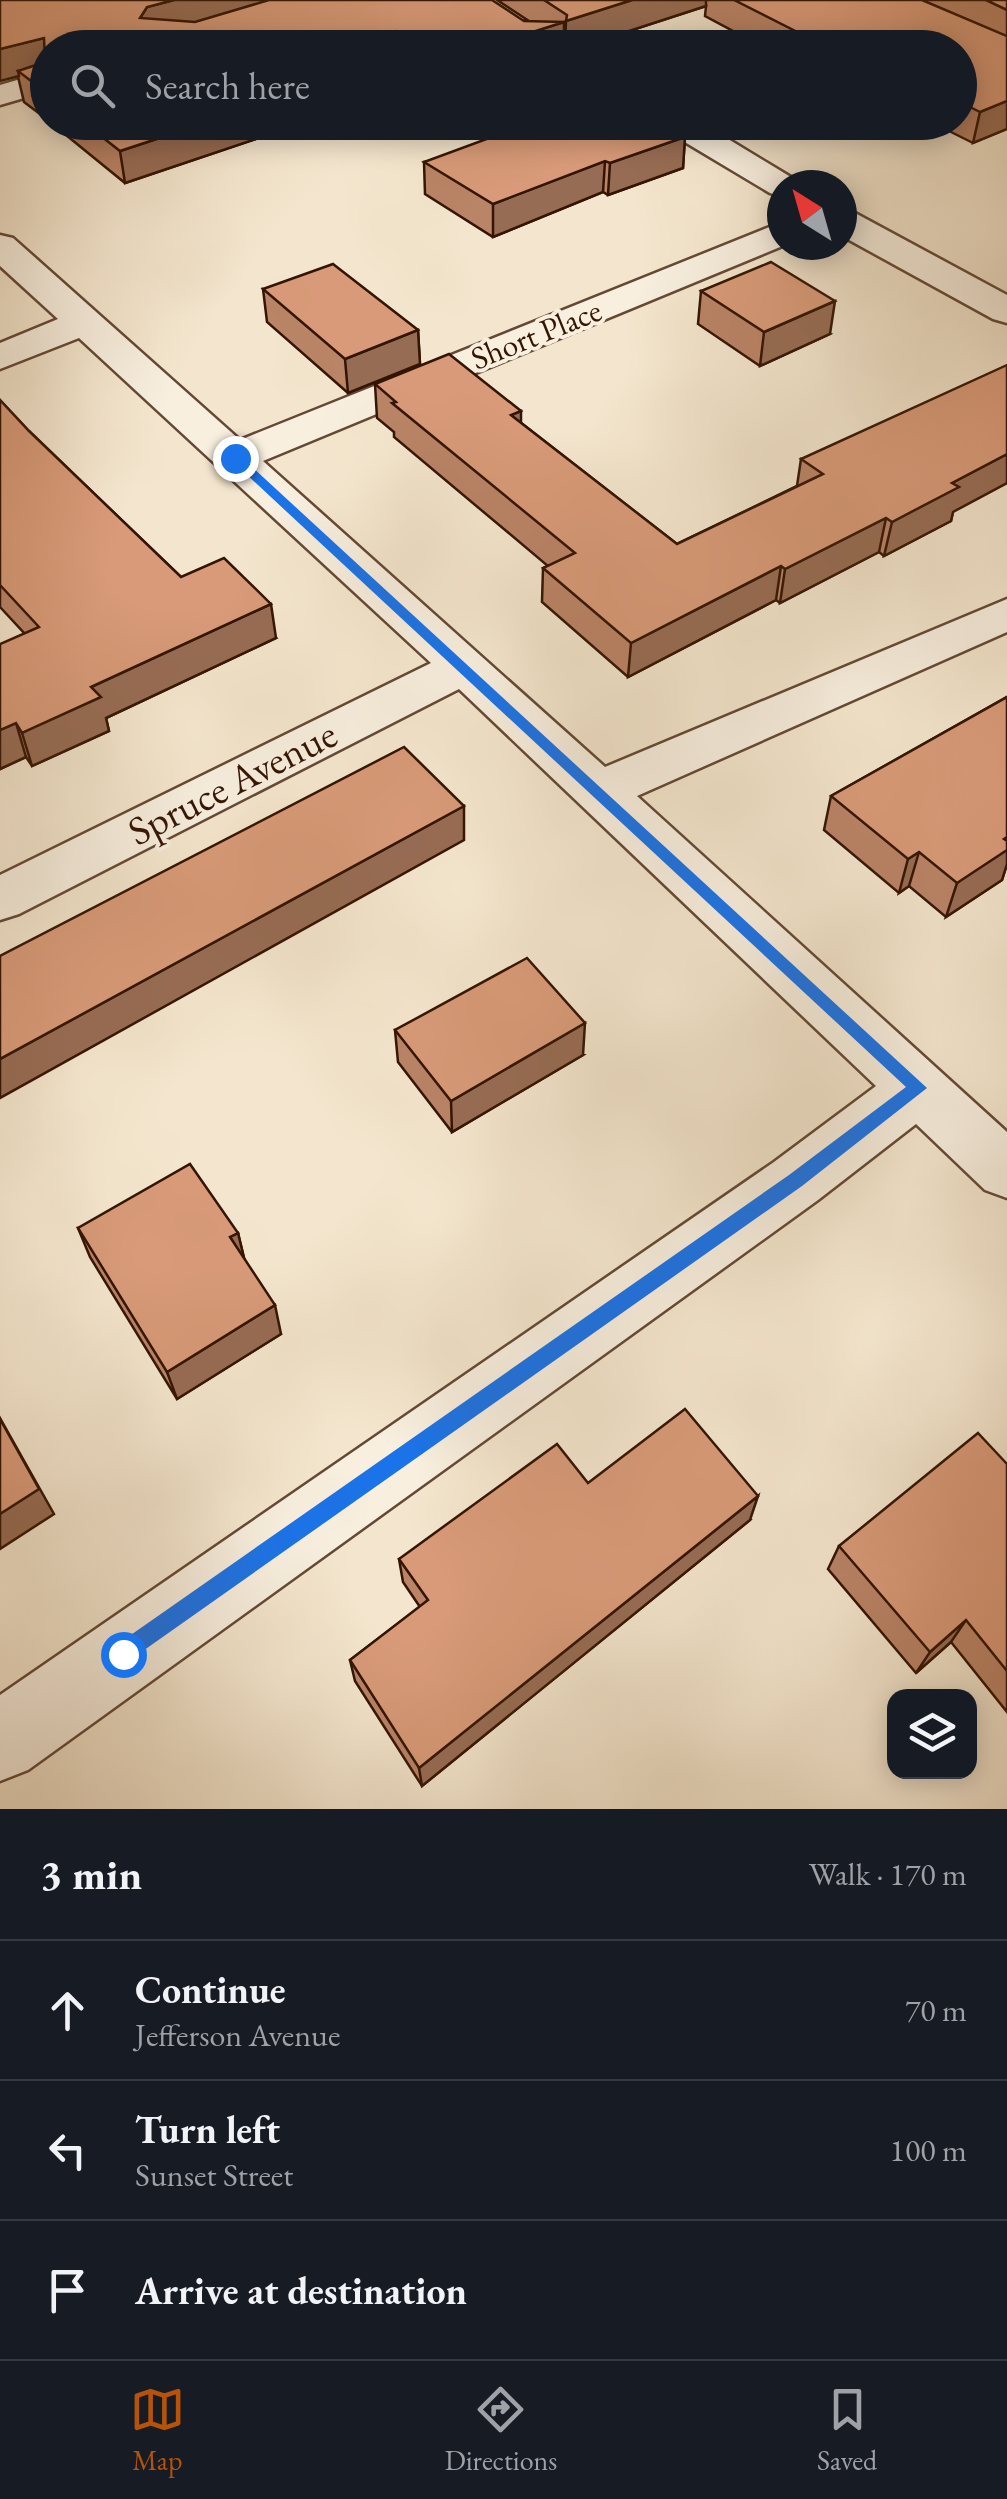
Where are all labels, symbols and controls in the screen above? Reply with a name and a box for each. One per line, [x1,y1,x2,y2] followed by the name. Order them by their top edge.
[30,30,977,140] search box
[65,58,120,113] icon: search
[145,61,310,110] text: Search here
[767,170,857,260] north arrow
[464,289,608,379] street label: Short Place
[213,436,259,482] route end
[119,707,345,857] street label: Spruce Avenue
[101,1632,147,1678] route start
[887,1689,977,1779] map controls
[887,1689,977,1779] button: layers
[40,1847,142,1902] text: 3 min
[809,1853,967,1895] text: Walk · 170 m
[135,1965,286,2014] text: Continue
[40,1983,95,2038] icon: ahead
[905,1989,967,2031] text: 70 m
[135,2014,340,2056] text: Jefferson Avenue
[135,2105,280,2154] text: Turn left
[40,2123,95,2178] icon: left
[890,2129,967,2171] text: 100 m
[135,2154,293,2196] text: Sunset Street
[40,2263,95,2318] icon: arrive
[135,2266,467,2315] text: Arrive at destination
[130,2382,185,2478] tab: Map
[445,2382,557,2478] tab: Directions
[817,2382,877,2478] tab: Saved

